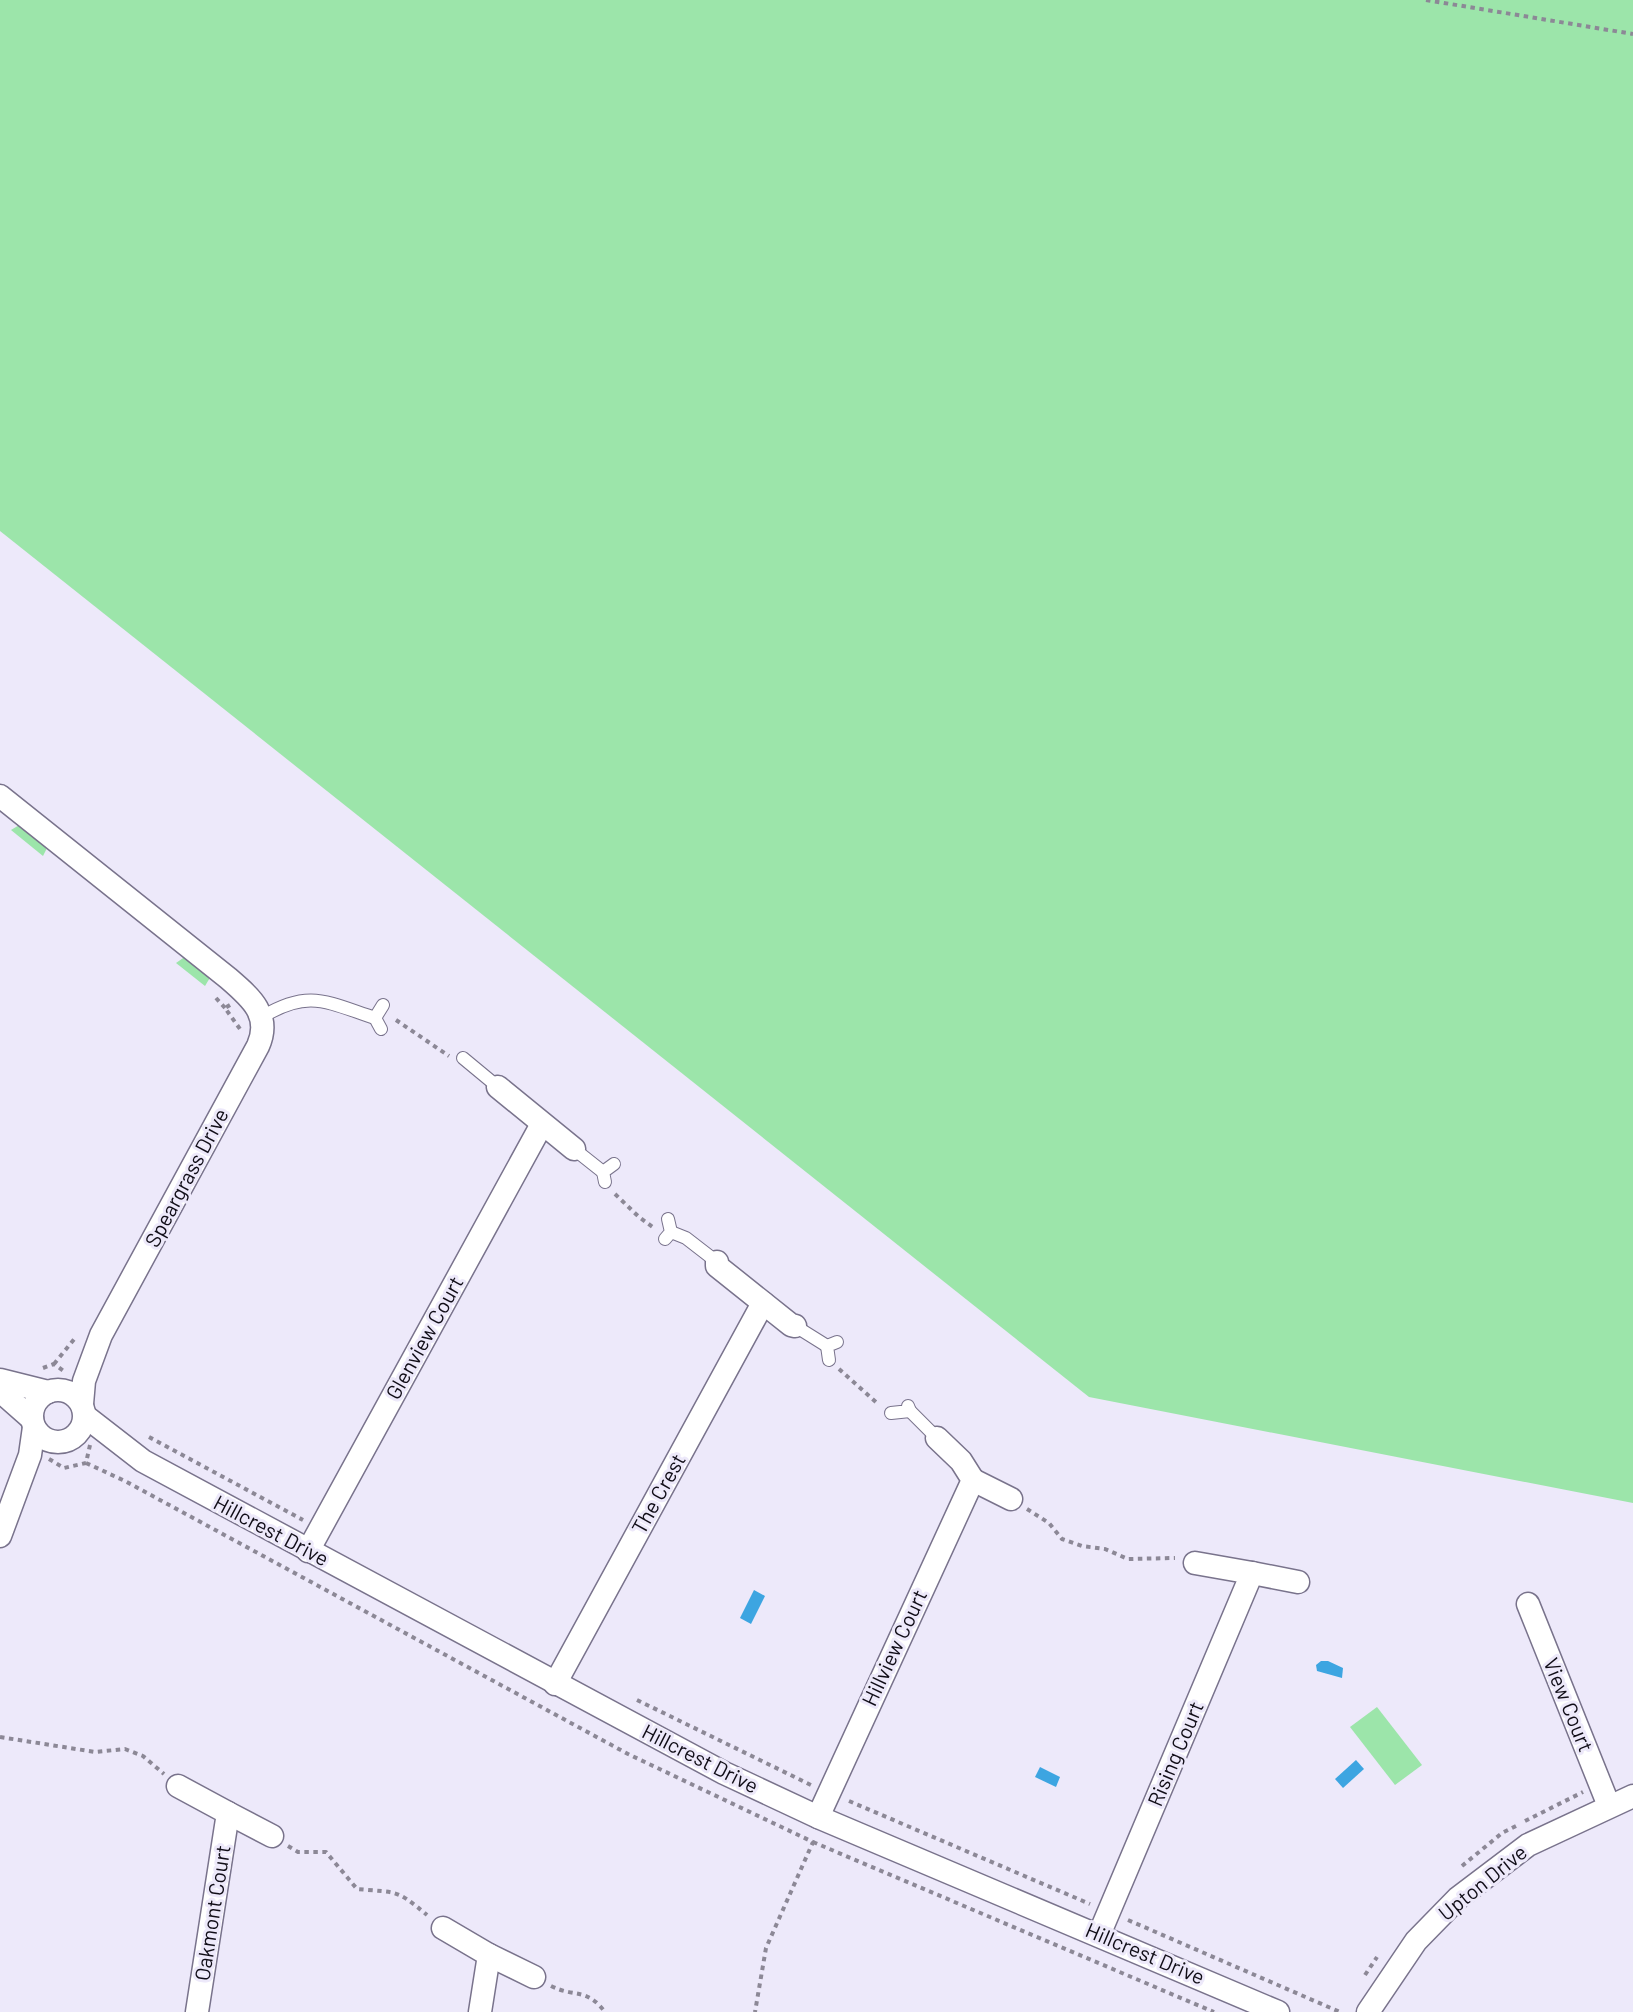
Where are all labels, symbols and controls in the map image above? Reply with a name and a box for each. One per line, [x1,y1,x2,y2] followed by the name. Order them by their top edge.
[139,1104,233,1251] street label: Speargrass Drive
[380,1271,468,1403] street label: Glenview Court
[626,1449,690,1538] street label: The Crest
[210,1489,334,1571] street label: Hillcrest Drive
[856,1585,931,1709] street label: Hillview Court
[1539,1654,1600,1755] street label: View Court
[1141,1697,1208,1810] street label: Rising Court
[638,1718,763,1798] street label: Hillcrest Drive
[1433,1839,1531,1925] street label: Upton Drive
[188,1843,235,1982] street label: Oakmont Court
[1082,1916,1209,1989] street label: Hillcrest Drive

